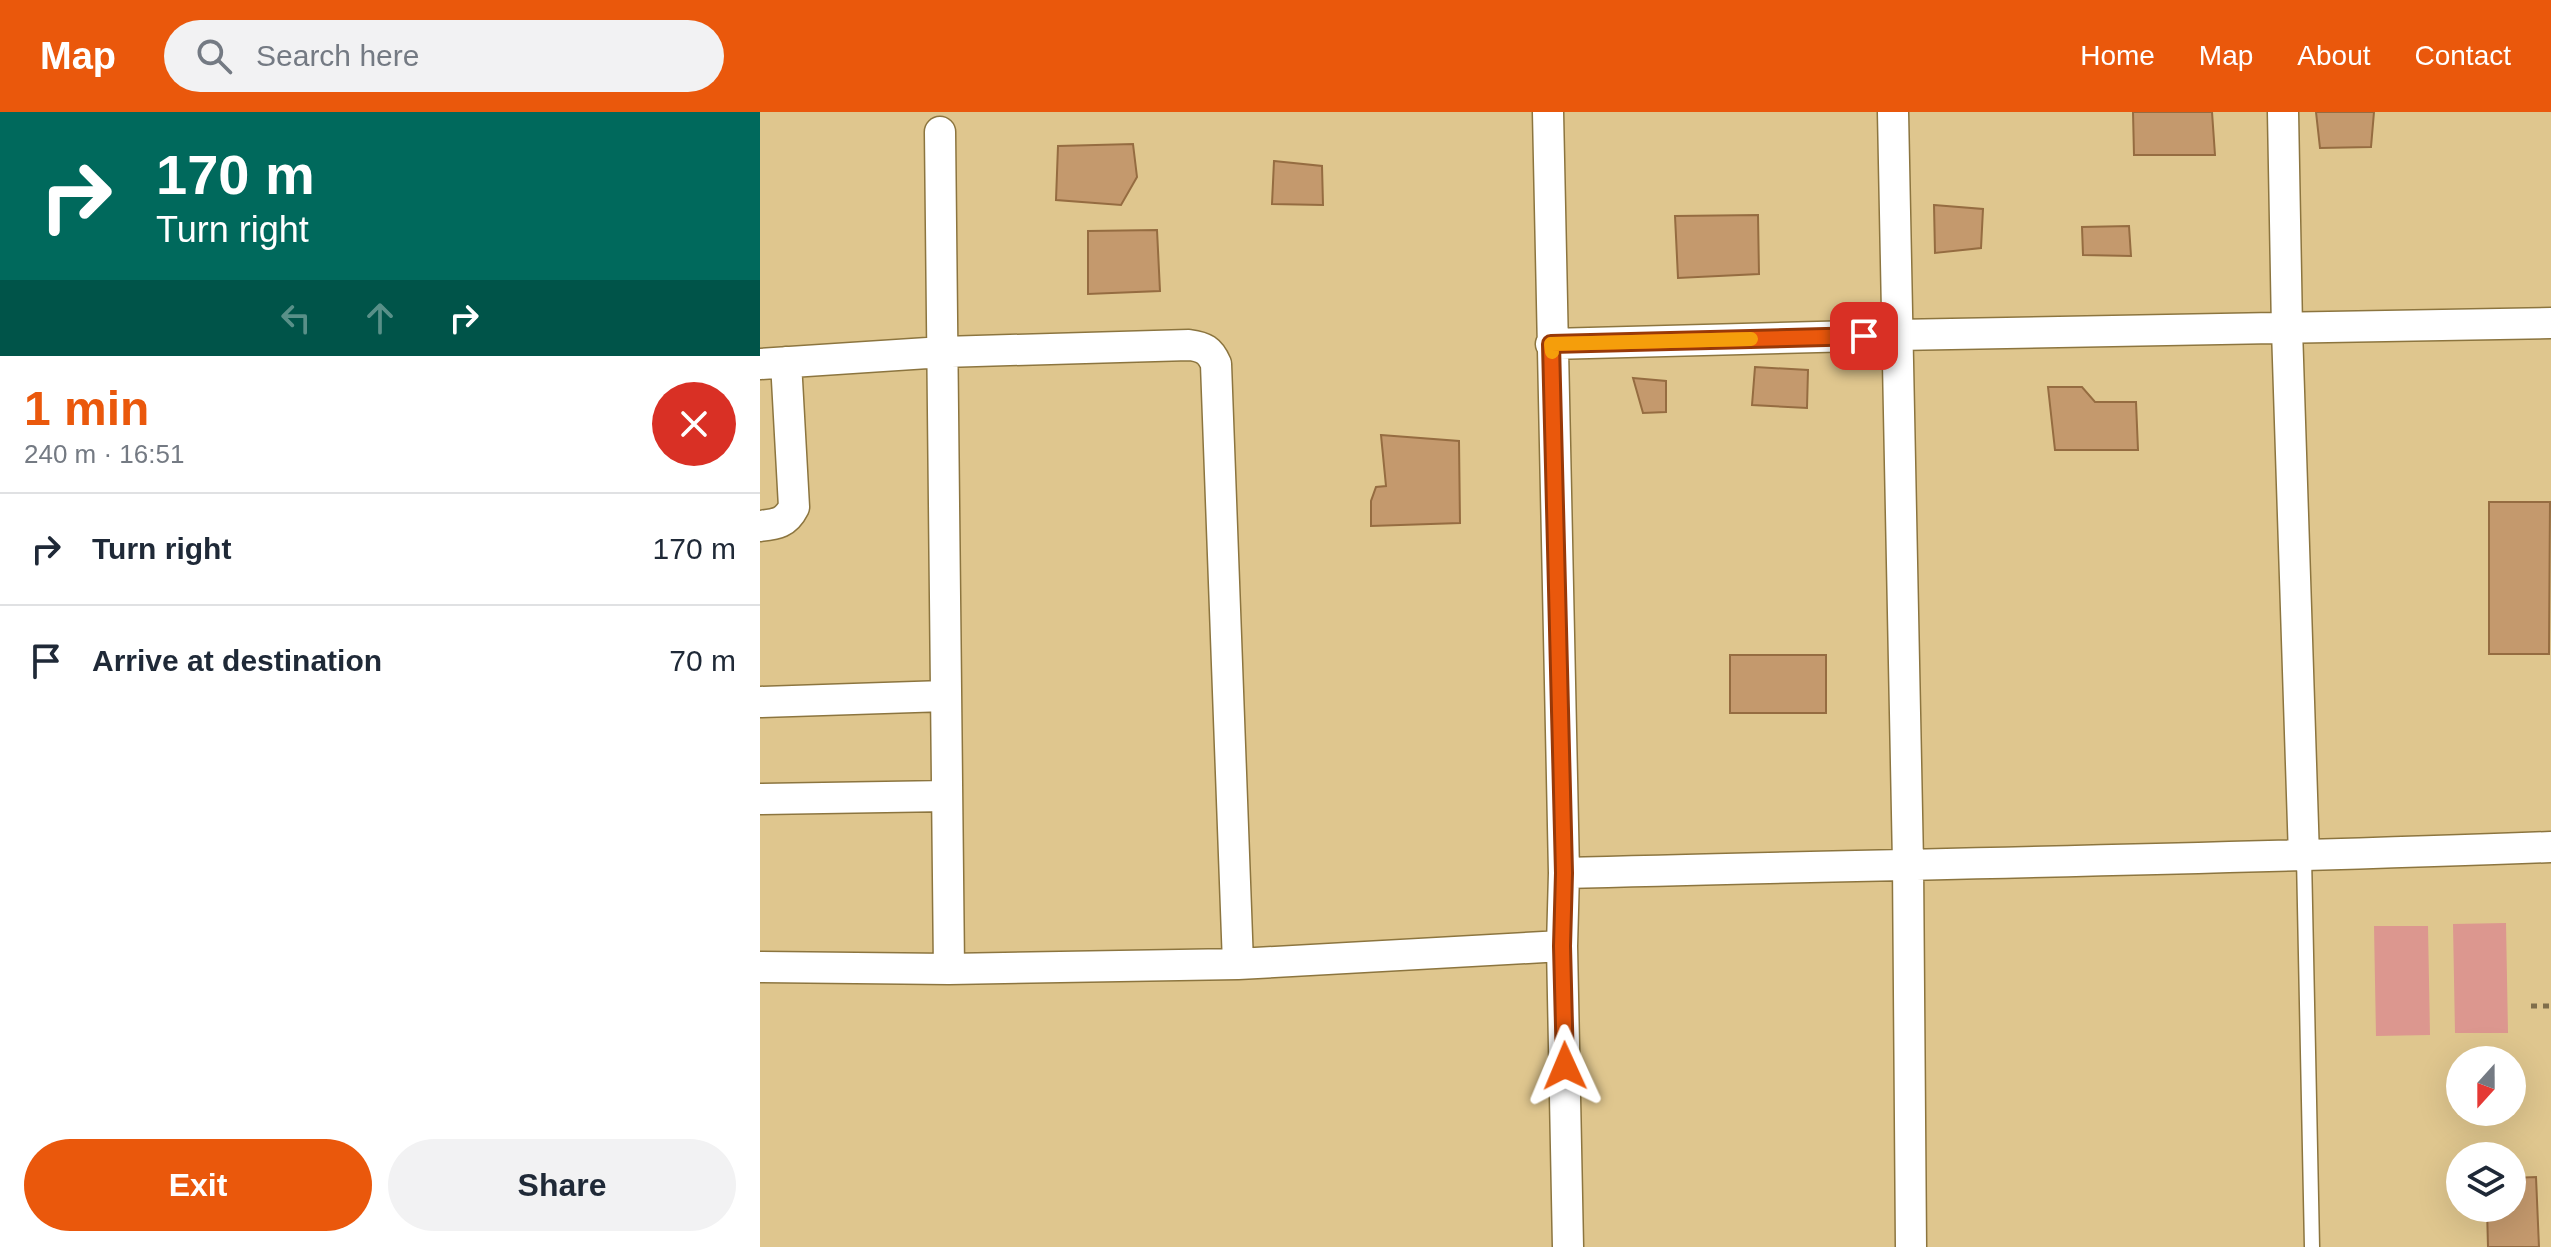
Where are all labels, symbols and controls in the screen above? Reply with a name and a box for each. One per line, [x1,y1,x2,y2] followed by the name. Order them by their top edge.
[164,20,724,92] search box
[192,34,236,78] icon: search
[40,35,116,77] text: Map
[256,39,419,72] text: Search here
[2080,40,2155,71] text: Home
[2199,40,2253,71] text: Map
[2297,40,2371,71] text: About
[2415,40,2511,71] text: Contact
[156,143,315,206] text: 170 m
[24,144,128,248] icon: right
[156,209,309,250] text: Turn right
[274,296,318,340] icon: left
[358,296,402,340] icon: ahead
[442,296,486,340] icon: right
[1830,302,1898,370] pin
[1842,314,1886,358] icon: arrive
[24,382,149,435] text: 1 min
[652,382,736,466] button: close
[24,439,184,469] text: 240 m · 16:51
[24,527,68,571] icon: right
[92,532,231,565] text: Turn right
[653,532,736,565] text: 170 m
[24,639,68,683] icon: arrive
[92,644,382,677] text: Arrive at destination
[669,644,736,677] text: 70 m
[1523,1024,1607,1108] position arrow
[2446,1046,2526,1126] north arrow
[2446,1046,2526,1222] map controls
[24,1139,372,1231] button: Exit
[388,1139,736,1231] button: Share
[2446,1142,2526,1222] button: layers

